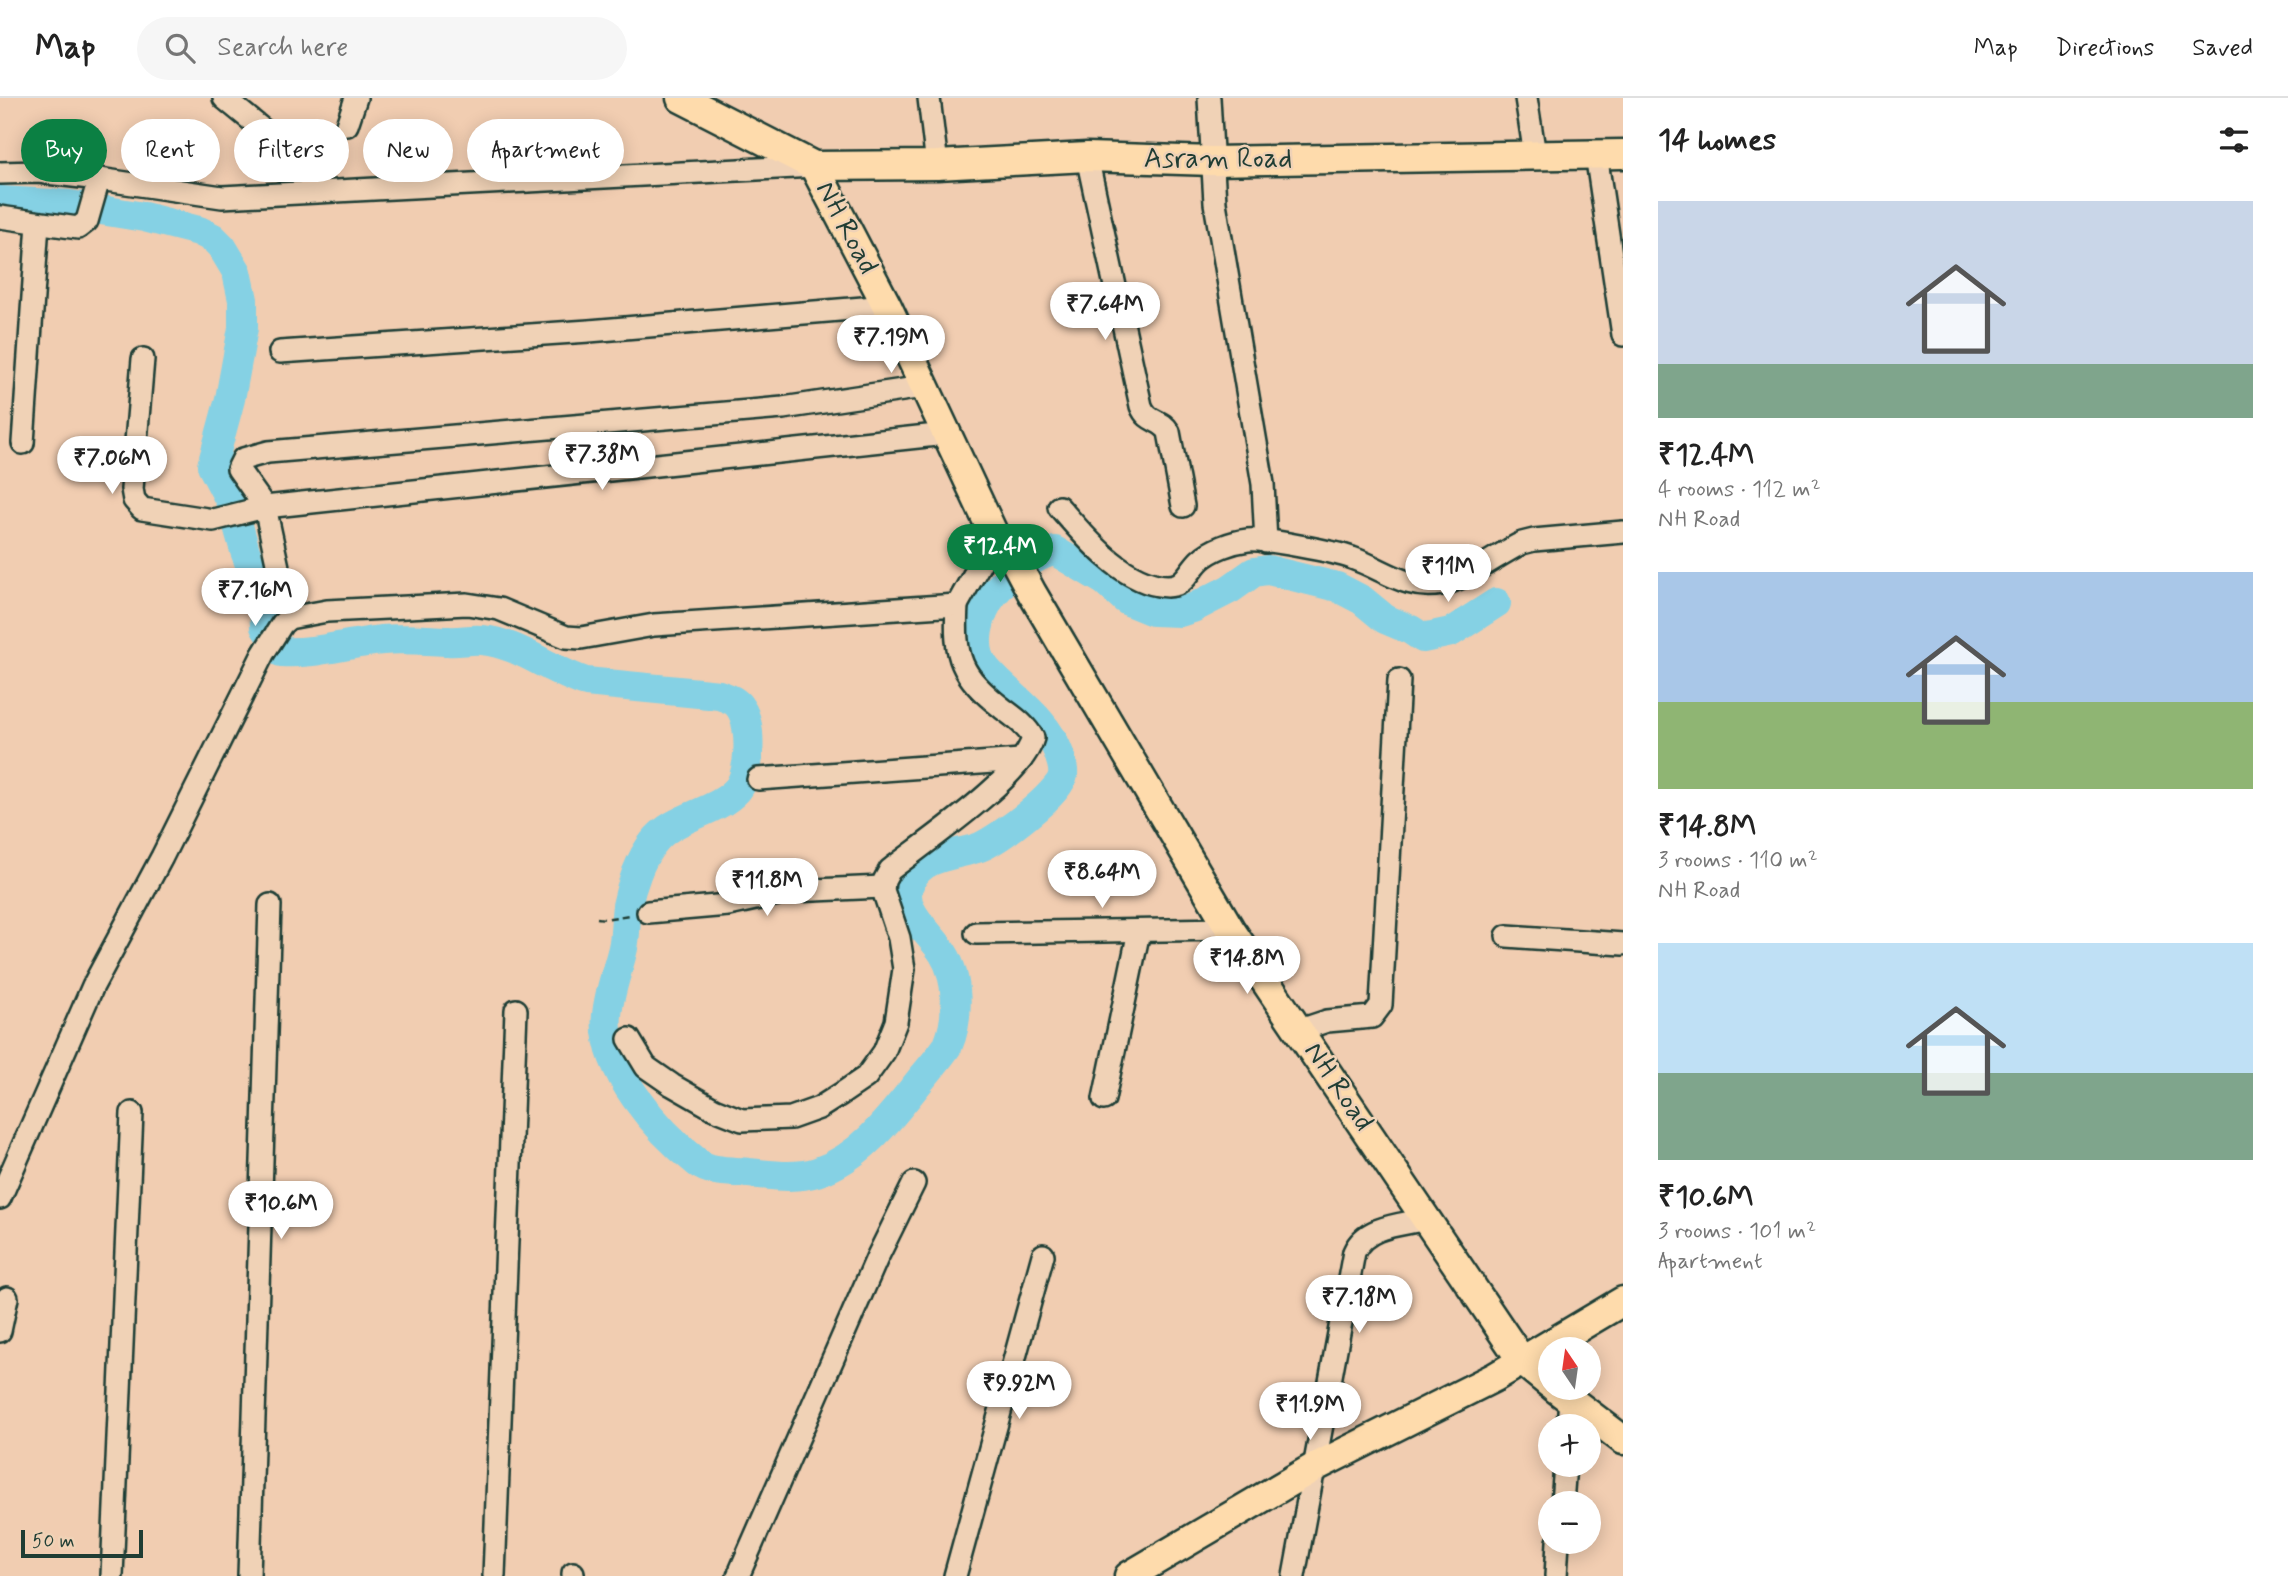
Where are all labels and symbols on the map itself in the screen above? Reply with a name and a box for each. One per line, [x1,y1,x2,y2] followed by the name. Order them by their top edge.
[1144,141,1292,178] street label: Asram Road
[806,175,886,281] street label: NH Road
[1048,282,1162,342] pin: ₹7.64M
[834,316,948,375] pin: ₹7.19M
[545,432,659,492] pin: ₹7.38M
[55,436,169,496] pin: ₹7.06M
[943,524,1057,584] pin: ₹12.4M
[1407,545,1489,604] pin: ₹11M
[198,568,312,628] pin: ₹7.16M
[1045,850,1159,910] pin: ₹8.64M
[710,858,824,918] pin: ₹11.8M
[1190,936,1304,996] pin: ₹14.8M
[1295,1035,1381,1139] street label: NH Road
[224,1182,338,1241] pin: ₹10.6M
[1302,1276,1416,1335] pin: ₹7.18M
[1538,1337,1601,1400] north arrow
[962,1362,1076,1421] pin: ₹9.92M
[1253,1382,1367,1442] pin: ₹11.9M
[21,1527,144,1559] scale bar

